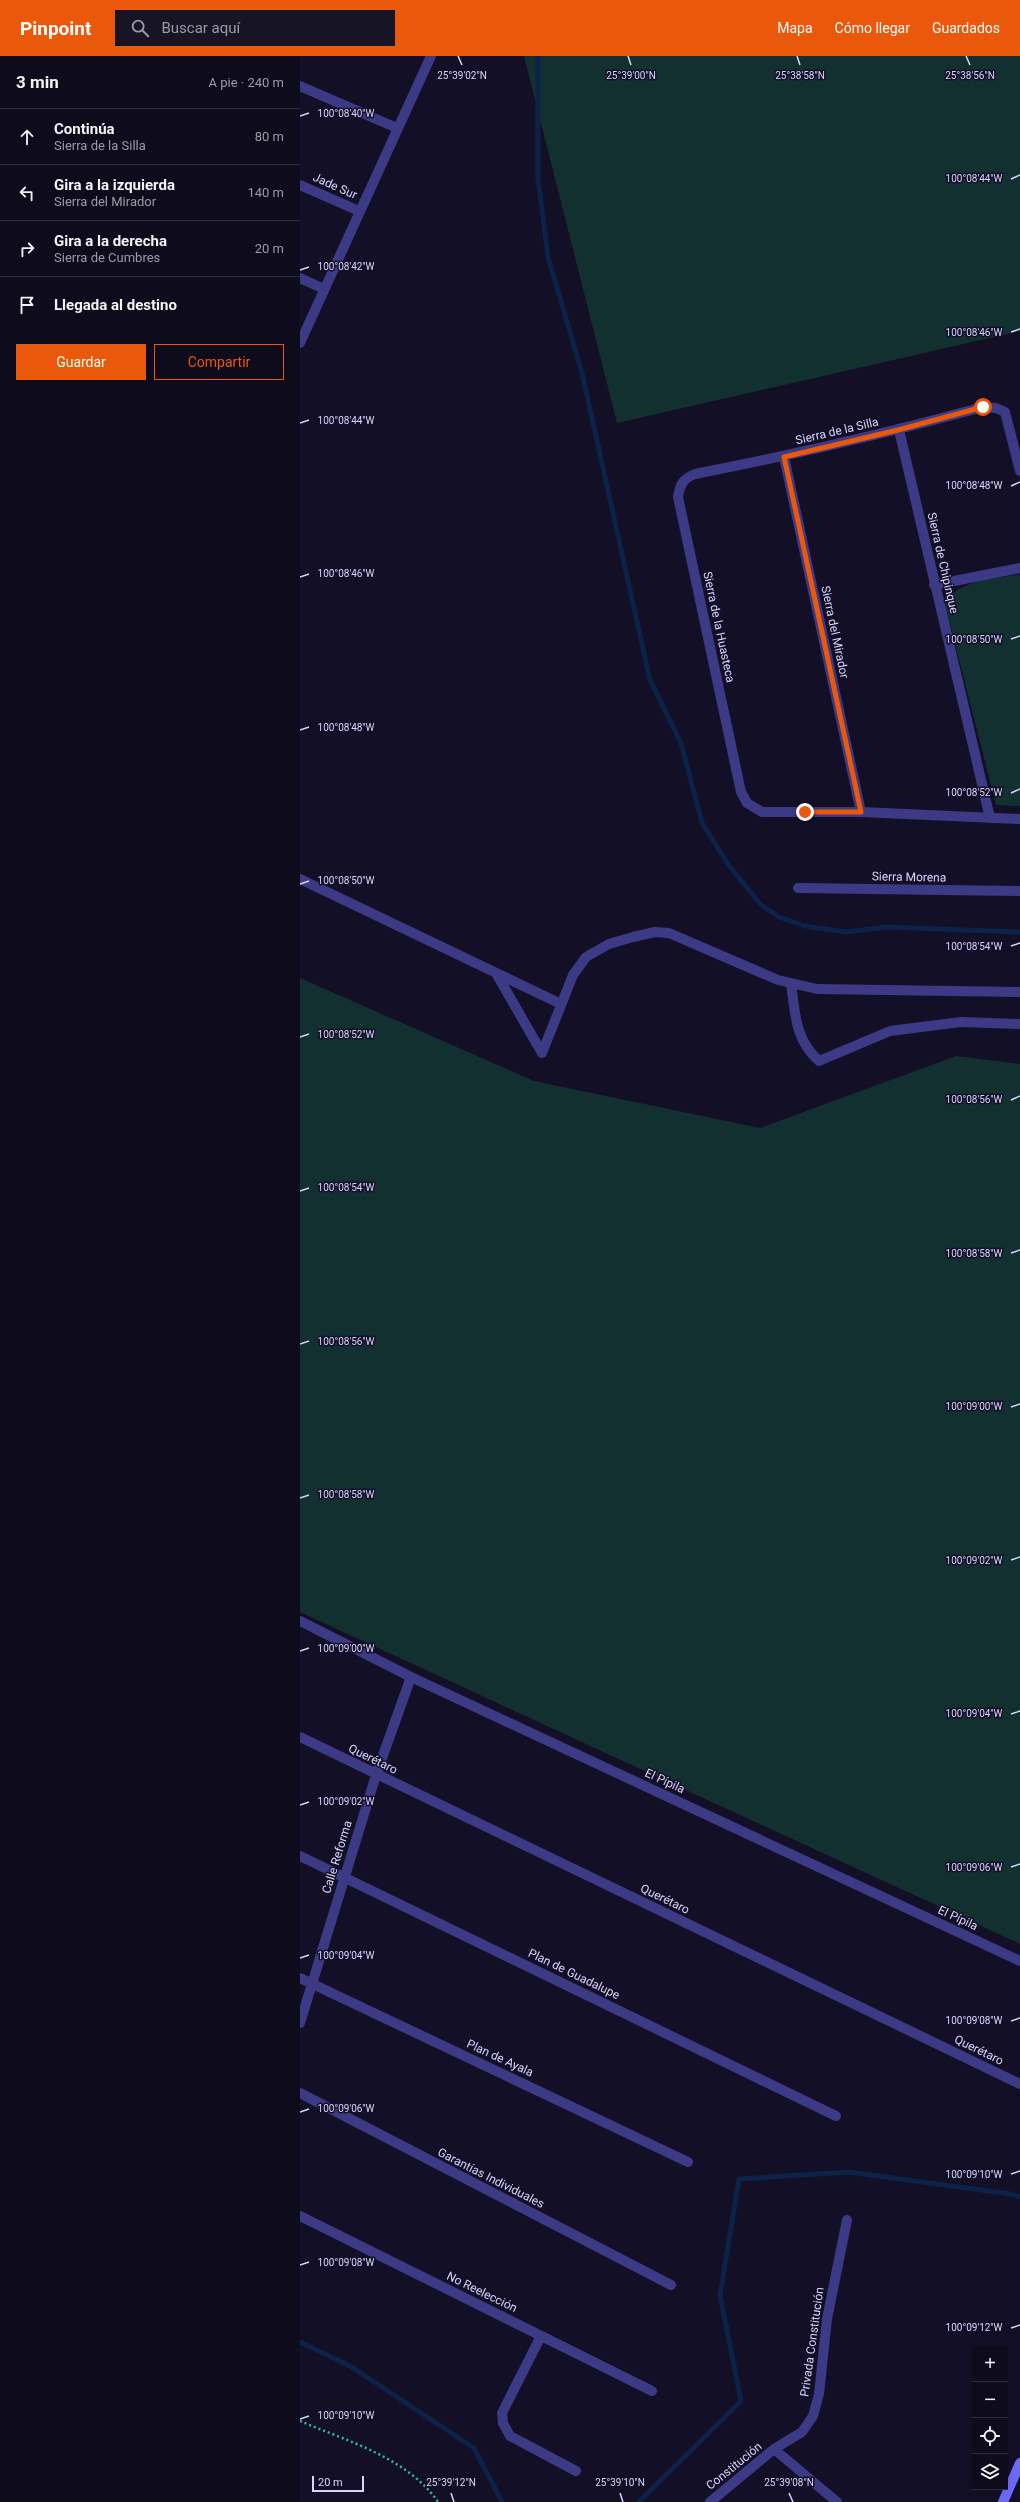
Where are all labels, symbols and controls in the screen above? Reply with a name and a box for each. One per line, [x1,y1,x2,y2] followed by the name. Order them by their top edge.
[115,10,395,46] search box
[20,17,91,40] text: Pinpoint
[129,17,151,39] icon: search
[161,19,240,37] text: Buscar aquí
[777,20,813,36] text: Mapa
[835,20,910,36] text: Cómo llegar
[932,20,1000,36] text: Guardados
[437,70,487,81] text: 25°39'02"N
[606,70,656,81] text: 25°39'00"N
[775,70,825,81] text: 25°38'58"N
[945,70,995,81] text: 25°38'56"N
[16,72,59,92] text: 3 min
[209,75,284,90] text: A pie · 240 m
[318,108,375,119] text: 100°08'40"W
[54,120,115,138] text: Continúa
[16,126,38,148] icon: ahead
[255,129,284,144] text: 80 m
[54,138,146,153] text: Sierra de la Silla
[311,170,359,202] street label: Jade Sur
[946,173,1003,184] text: 100°08'44"W
[54,176,175,194] text: Gira a la izquierda
[16,182,38,204] icon: left
[247,185,284,200] text: 140 m
[54,194,156,209] text: Sierra del Mirador
[54,232,167,250] text: Gira a la derecha
[16,238,38,260] icon: right
[255,241,284,256] text: 20 m
[54,250,160,265] text: Sierra de Cumbres
[318,261,375,272] text: 100°08'42"W
[16,294,38,316] icon: arrive
[54,296,177,314] text: Llegada al destino
[946,327,1003,338] text: 100°08'46"W
[16,344,146,380] button: Guardar
[154,344,284,380] button: Compartir
[974,398,992,416] route start
[318,415,375,426] text: 100°08'44"W
[794,415,880,447] street label: Sierra de la Silla
[946,480,1003,491] text: 100°08'48"W
[925,511,961,615] street label: Sierra de Chipinque
[318,568,375,579] text: 100°08'46"W
[700,570,738,684] street label: Sierra de la Huasteca
[818,584,852,680] street label: Sierra del Mirador
[946,634,1003,645] text: 100°08'50"W
[318,722,375,733] text: 100°08'48"W
[946,787,1003,798] text: 100°08'52"W
[796,803,814,821] route end
[872,869,946,885] street label: Sierra Morena
[318,875,375,886] text: 100°08'50"W
[946,941,1003,952] text: 100°08'54"W
[318,1029,375,1040] text: 100°08'52"W
[946,1094,1003,1105] text: 100°08'56"W
[318,1182,375,1193] text: 100°08'54"W
[946,1248,1003,1259] text: 100°08'58"W
[318,1336,375,1347] text: 100°08'56"W
[946,1401,1003,1412] text: 100°09'00"W
[318,1489,375,1500] text: 100°08'58"W
[946,1555,1003,1566] text: 100°09'02"W
[318,1643,375,1654] text: 100°09'00"W
[946,1708,1003,1719] text: 100°09'04"W
[346,1741,400,1777] street label: Querétaro
[643,1766,687,1796] street label: El Pípila
[318,1796,375,1807] text: 100°09'02"W
[319,1819,355,1895] street label: Calle Reforma
[946,1862,1003,1873] text: 100°09'06"W
[638,1881,692,1917] street label: Querétaro
[936,1903,980,1933] street label: El Pípila
[526,1946,622,2002] street label: Plan de Guadalupe
[318,1950,375,1961] text: 100°09'04"W
[946,2015,1003,2026] text: 100°09'08"W
[952,2032,1006,2068] street label: Querétaro
[464,2036,536,2080] street label: Plan de Ayala
[318,2103,375,2114] text: 100°09'06"W
[435,2145,547,2211] street label: Garantías Individuales
[946,2169,1003,2180] text: 100°09'10"W
[318,2257,375,2268] text: 100°09'08"W
[444,2269,520,2315] street label: No Reelección
[797,2286,827,2398] street label: Privada Constitución
[946,2322,1003,2333] text: 100°09'12"W
[972,2346,1008,2490] map controls
[972,2346,1008,2382] button: +
[972,2382,1008,2418] button: −
[318,2410,375,2421] text: 100°09'10"W
[972,2418,1008,2454] button: locate
[703,2439,765,2493] street label: Constitución
[972,2454,1008,2490] button: layers
[312,2474,364,2493] scale bar
[318,2476,343,2489] text: 20 m
[426,2477,476,2488] text: 25°39'12"N
[595,2477,645,2488] text: 25°39'10"N
[764,2477,814,2488] text: 25°39'08"N

